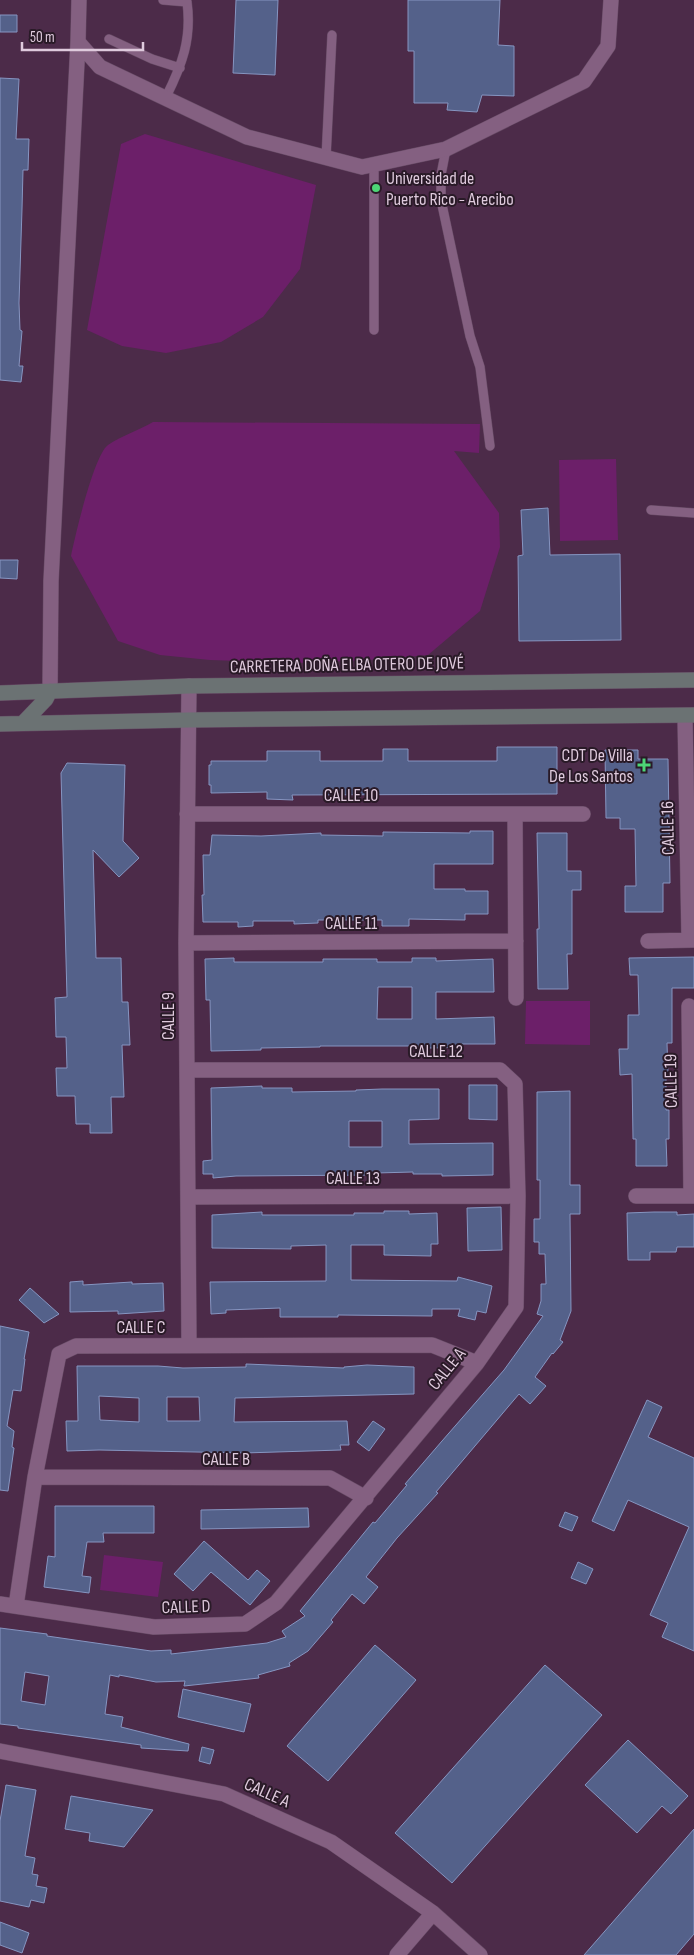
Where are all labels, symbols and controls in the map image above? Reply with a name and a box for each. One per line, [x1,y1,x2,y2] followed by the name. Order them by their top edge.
[22,20,144,52] scale bar
[30,28,55,47] text: 50 m
[386,168,514,210] place label: Universidad de Puerto Rico - Arecibo
[370,182,382,194] marker: Universidad de Puerto Rico - Arecibo
[230,652,464,678] street label: CARRETERA DOÑA ELBA OTERO DE JOVÉ
[549,745,633,787] place label: CDT De Villa De Los Santos
[637,758,651,772] marker: CDT De Villa De Los Santos
[324,785,378,806] street label: CALLE 10
[657,801,679,855] street label: CALLE 16
[325,913,378,934] street label: CALLE 11
[158,992,179,1040] street label: CALLE 9
[409,1041,463,1062] street label: CALLE 12
[660,1054,682,1108] street label: CALLE 19
[326,1168,380,1189] street label: CALLE 13
[117,1317,165,1338] street label: CALLE C
[424,1344,470,1394] street label: CALLE A
[202,1449,250,1470] street label: CALLE B
[161,1596,211,1618] street label: CALLE D
[241,1774,293,1812] street label: CALLE A

